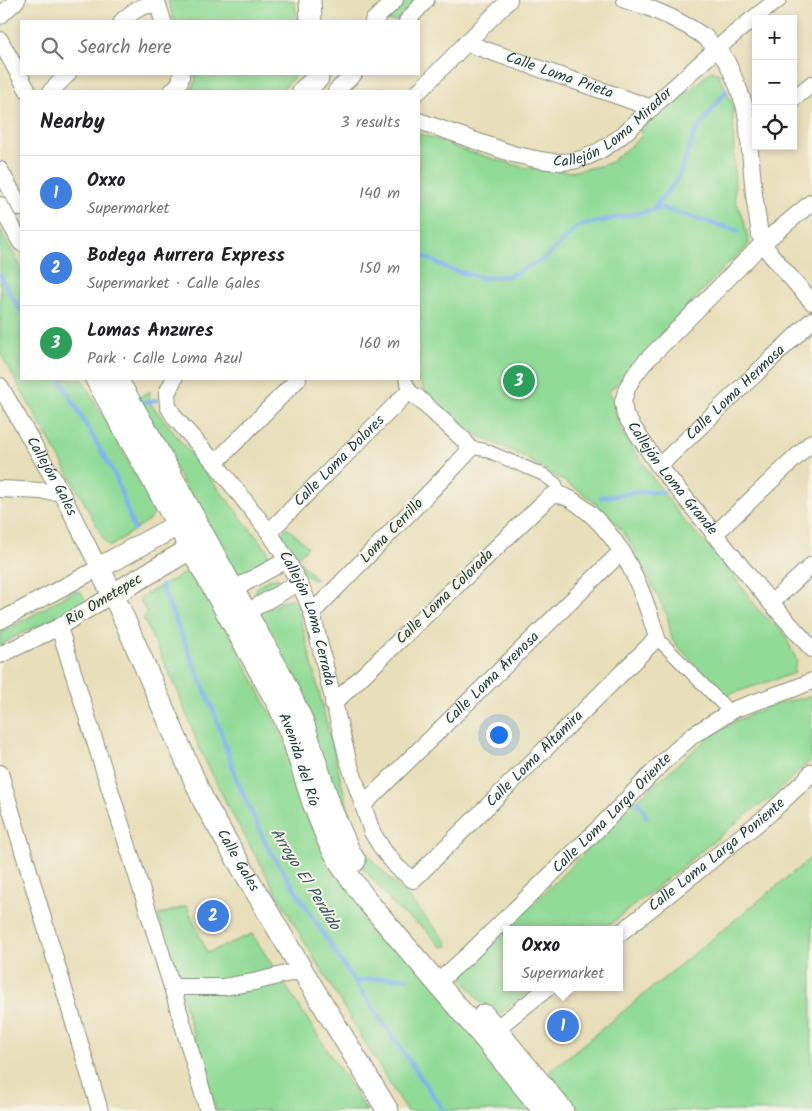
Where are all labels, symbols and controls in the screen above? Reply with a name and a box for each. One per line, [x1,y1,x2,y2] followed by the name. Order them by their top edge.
[752,15,797,150] map controls
[752,15,797,60] button: +
[20,20,420,75] search box
[78,33,172,63] text: Search here
[38,34,66,62] icon: search
[502,46,617,106] street label: Calle Loma Prieta
[752,60,797,105] button: −
[552,81,679,174] street label: Callejón Loma Mirador
[752,105,797,150] button: locate
[40,106,105,139] text: Nearby
[341,110,400,135] text: 3 results
[87,166,125,196] text: Oxxo
[54,181,58,206] text: 1
[359,181,400,206] text: 140 m
[87,196,170,221] text: Supermarket
[87,241,285,271] text: Bodega Aurrera Express
[51,256,61,281] text: 2
[359,256,400,281] text: 150 m
[87,271,260,296] text: Supermarket · Calle Gales
[87,316,213,346] text: Lomas Anzures
[52,331,60,356] text: 3
[359,331,400,356] text: 160 m
[680,339,791,446] street label: Calle Loma Hermosa
[87,346,242,371] text: Park · Calle Loma Azul
[503,362,535,400] pin: 3
[288,409,391,513] street label: Calle Loma Dolores
[621,417,723,541] street label: Callejón Loma Grande
[20,432,83,521] street label: Callejón Gales
[354,493,430,569] street label: Loma Cerrillo
[390,544,500,650] street label: Calle Loma Colorada
[272,546,341,688] street label: Callejón Loma Cerrada
[61,567,147,632] street label: Rio Ometepec
[439,626,545,731] street label: Calle Loma Arenosa
[480,705,589,813] street label: Calle Loma Altamira
[271,709,325,810] street label: Avenida del Río
[486,722,512,748] your location
[547,747,678,879] street label: Calle Loma Larga Oriente
[643,792,791,918] street label: Calle Loma Larga Poniente
[263,823,347,937] water label: Arroyo El Perdido
[210,825,266,897] street label: Calle Gales
[197,897,229,935] pin: 2
[503,926,623,991] popup
[522,931,560,961] text: Oxxo
[522,961,604,986] text: Supermarket
[547,1007,579,1045] pin: 1

